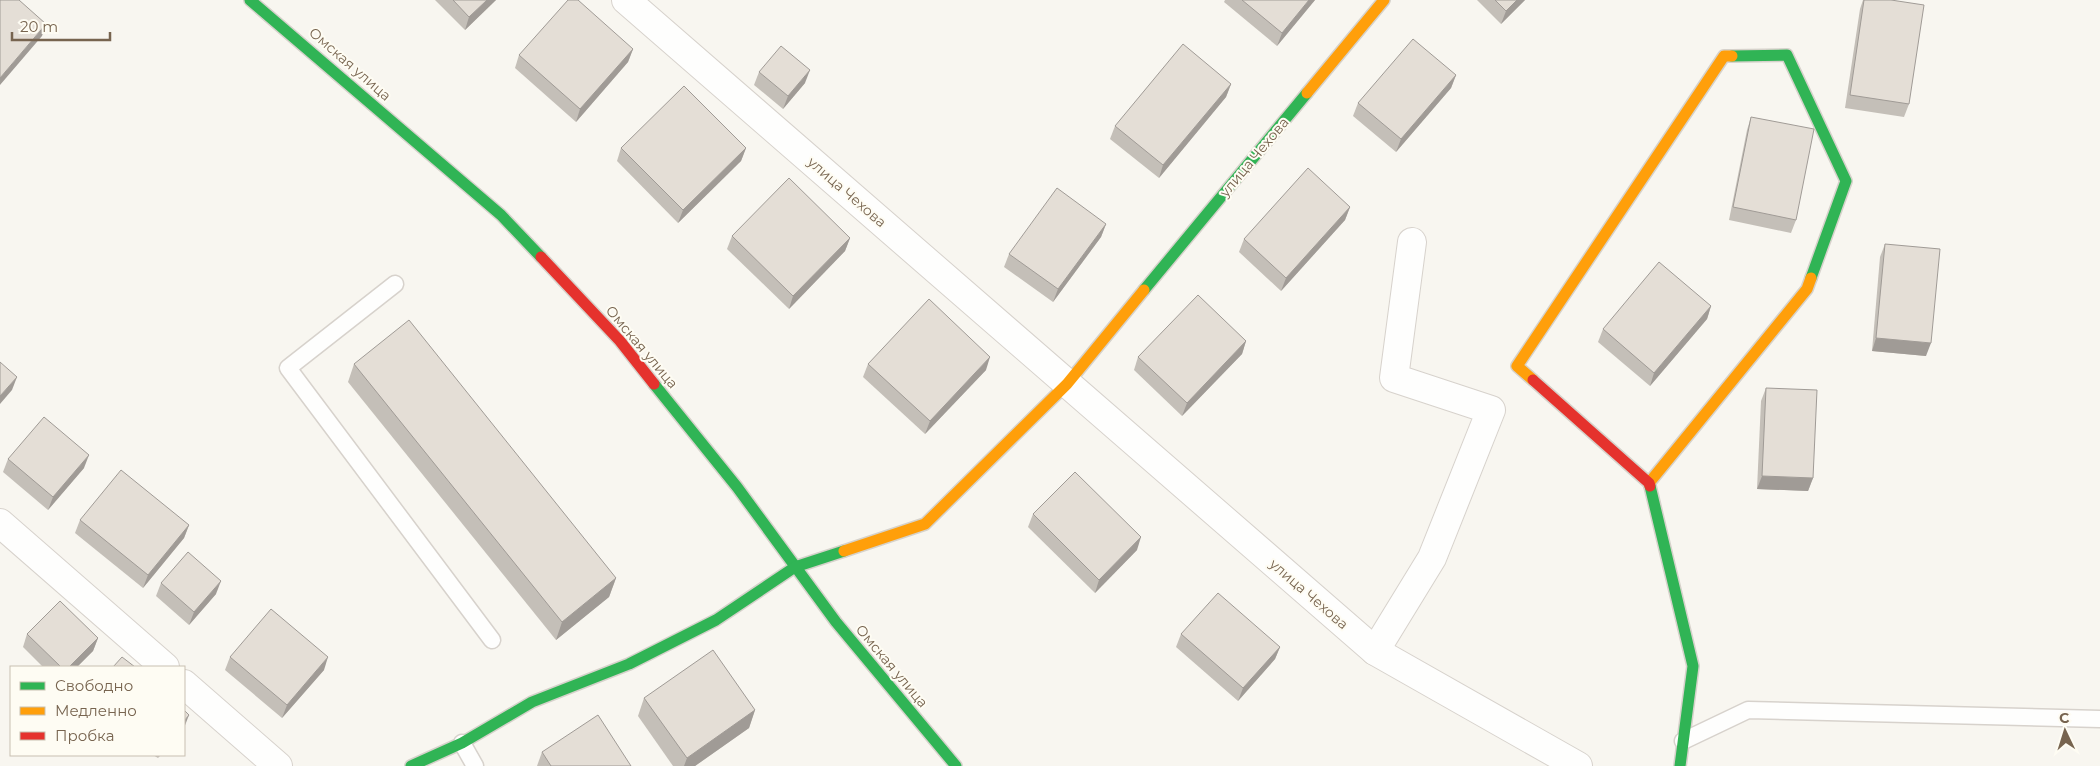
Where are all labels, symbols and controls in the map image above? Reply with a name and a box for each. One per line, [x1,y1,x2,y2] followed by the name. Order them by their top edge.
[12,10,110,42] scale bar
[20,17,58,36] text: 20 m
[305,23,395,105] street label: Омская улица
[1215,113,1293,201] street label: улица Чехова
[803,152,890,231] street label: улица Чехова
[602,302,682,392] street label: Омская улица
[1265,554,1352,633] street label: улица Чехова
[852,621,932,711] street label: Омская улица
[10,666,185,756] legend
[55,676,133,695] text: Свободно
[55,701,137,720] text: Медленно
[2040,706,2090,756] north arrow
[2058,709,2070,727] text: С
[55,726,114,745] text: Пробка

